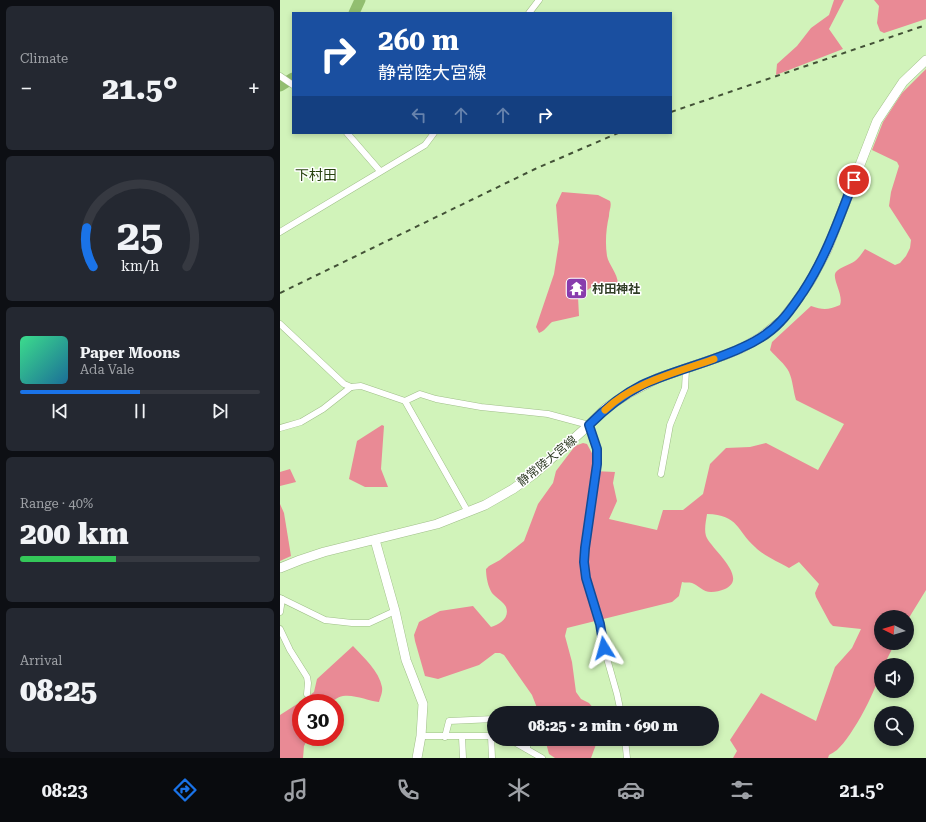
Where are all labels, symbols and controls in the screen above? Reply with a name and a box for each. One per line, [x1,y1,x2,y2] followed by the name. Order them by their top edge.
[378,24,459,57] text: 260 m
[312,28,364,80] icon: right
[20,51,68,66] text: Climate
[378,62,486,83] text: 静常陸大宮線
[102,71,178,106] text: 21.5°
[20,76,32,101] text: −
[248,76,260,101] text: +
[408,104,430,126] icon: left
[450,104,472,126] icon: ahead
[492,104,514,126] icon: ahead
[534,104,556,126] icon: right
[837,163,871,197] pin
[295,167,337,183] district label: 下村田
[843,169,865,191] icon: arrive
[117,210,163,259] text: 25
[121,257,159,273] text: km/h
[563,276,589,302] temple icon: 村田神社
[592,282,640,296] place label: 村田神社
[80,344,180,362] text: Paper Moons
[80,362,134,377] text: Ada Vale
[49,400,71,422] icon: previous
[129,400,151,422] icon: pause
[209,400,231,422] icon: next
[515,433,579,489] street label: 静常陸大宮線
[20,496,93,511] text: Range · 40%
[20,516,129,551] text: 200 km
[874,610,914,650] north arrow
[874,610,914,746] map controls
[583,627,625,669] position arrow
[20,653,62,668] text: Arrival
[874,658,914,698] button: sound
[20,673,97,708] text: 08:25
[292,694,344,746] speed limit sign: 30
[874,706,914,746] button: search
[528,717,678,735] text: 08:25 · 2 min · 690 m
[171,776,199,804] icon: directions
[282,776,310,804] icon: music
[394,776,422,804] icon: phone
[505,776,533,804] icon: climate
[617,776,645,804] icon: car
[728,776,756,804] icon: filters
[42,780,88,801] text: 08:23
[839,780,884,801] text: 21.5°

